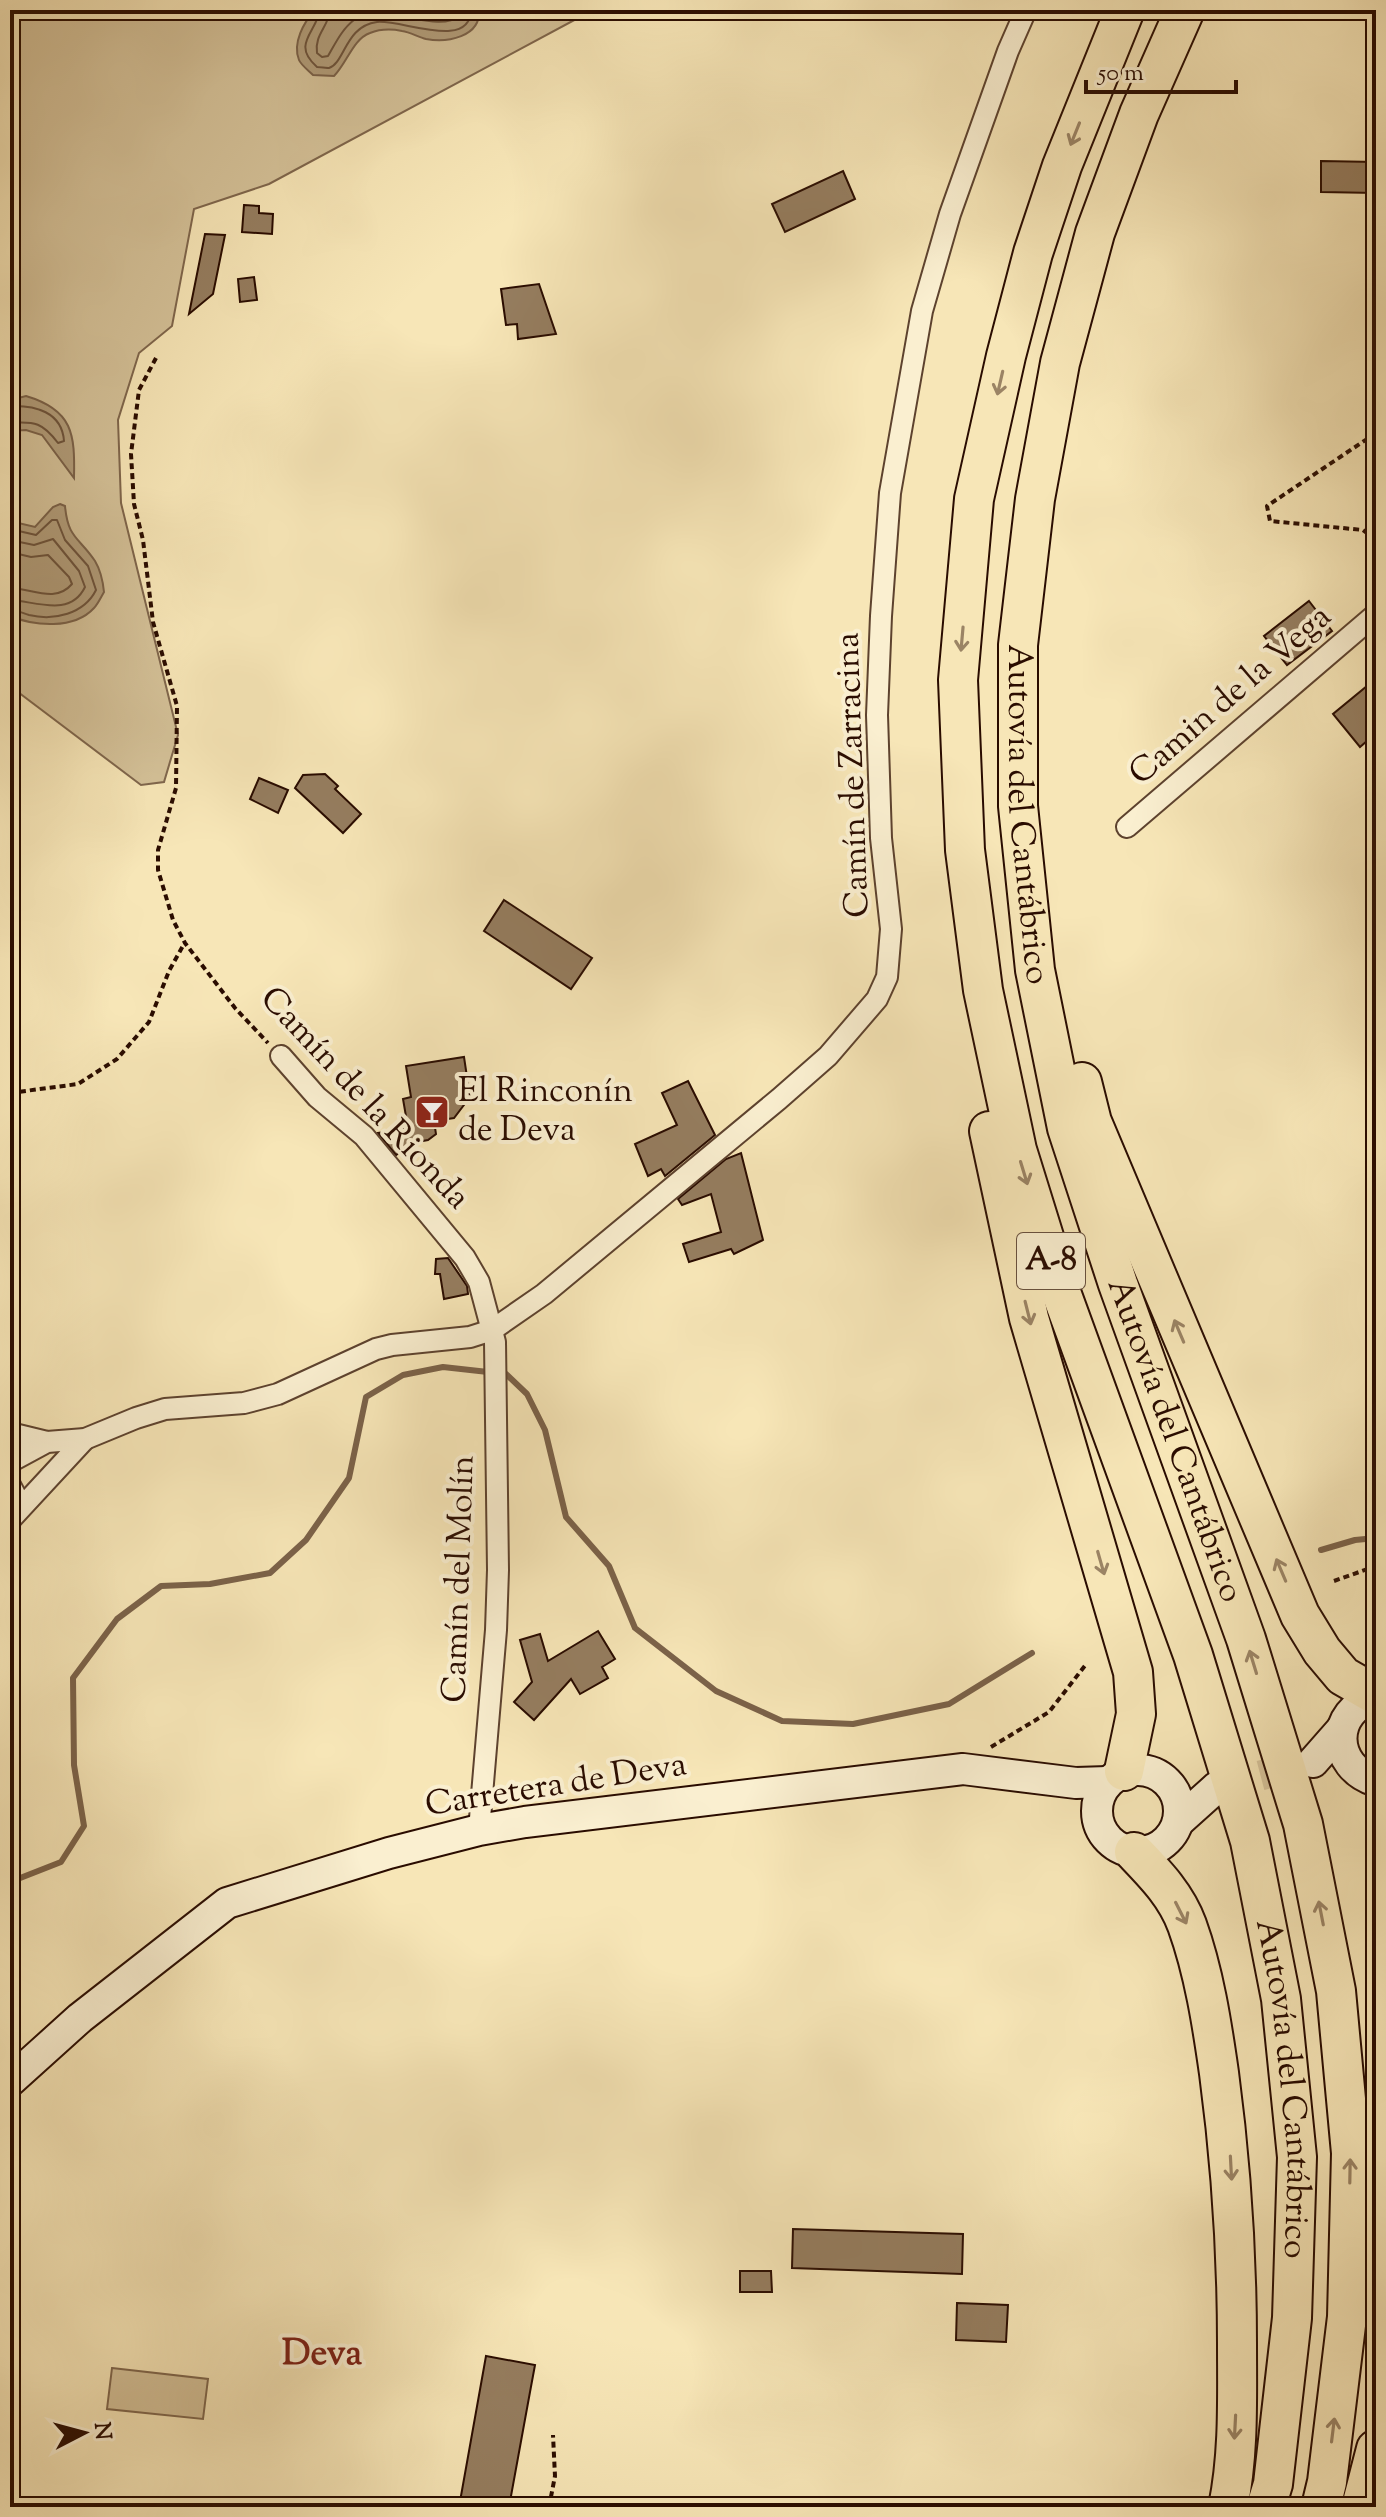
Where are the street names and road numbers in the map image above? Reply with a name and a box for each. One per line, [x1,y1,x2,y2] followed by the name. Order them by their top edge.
[1119,594,1343,798] street label: Camin de la Vega
[825,631,883,919] street label: Camín de Zarracina
[993,644,1062,989] street label: Autovía del Cantábrico
[247,977,481,1221] street label: Camín de la Rionda
[1017,1233,1085,1289] road number: A-8
[1093,1272,1255,1609] street label: Autovía del Cantábrico
[431,1455,489,1703] street label: Camín del Molín
[422,1741,690,1831] street label: Carretera de Deva
[1241,1915,1321,2260] street label: Autovía del Cantábrico

